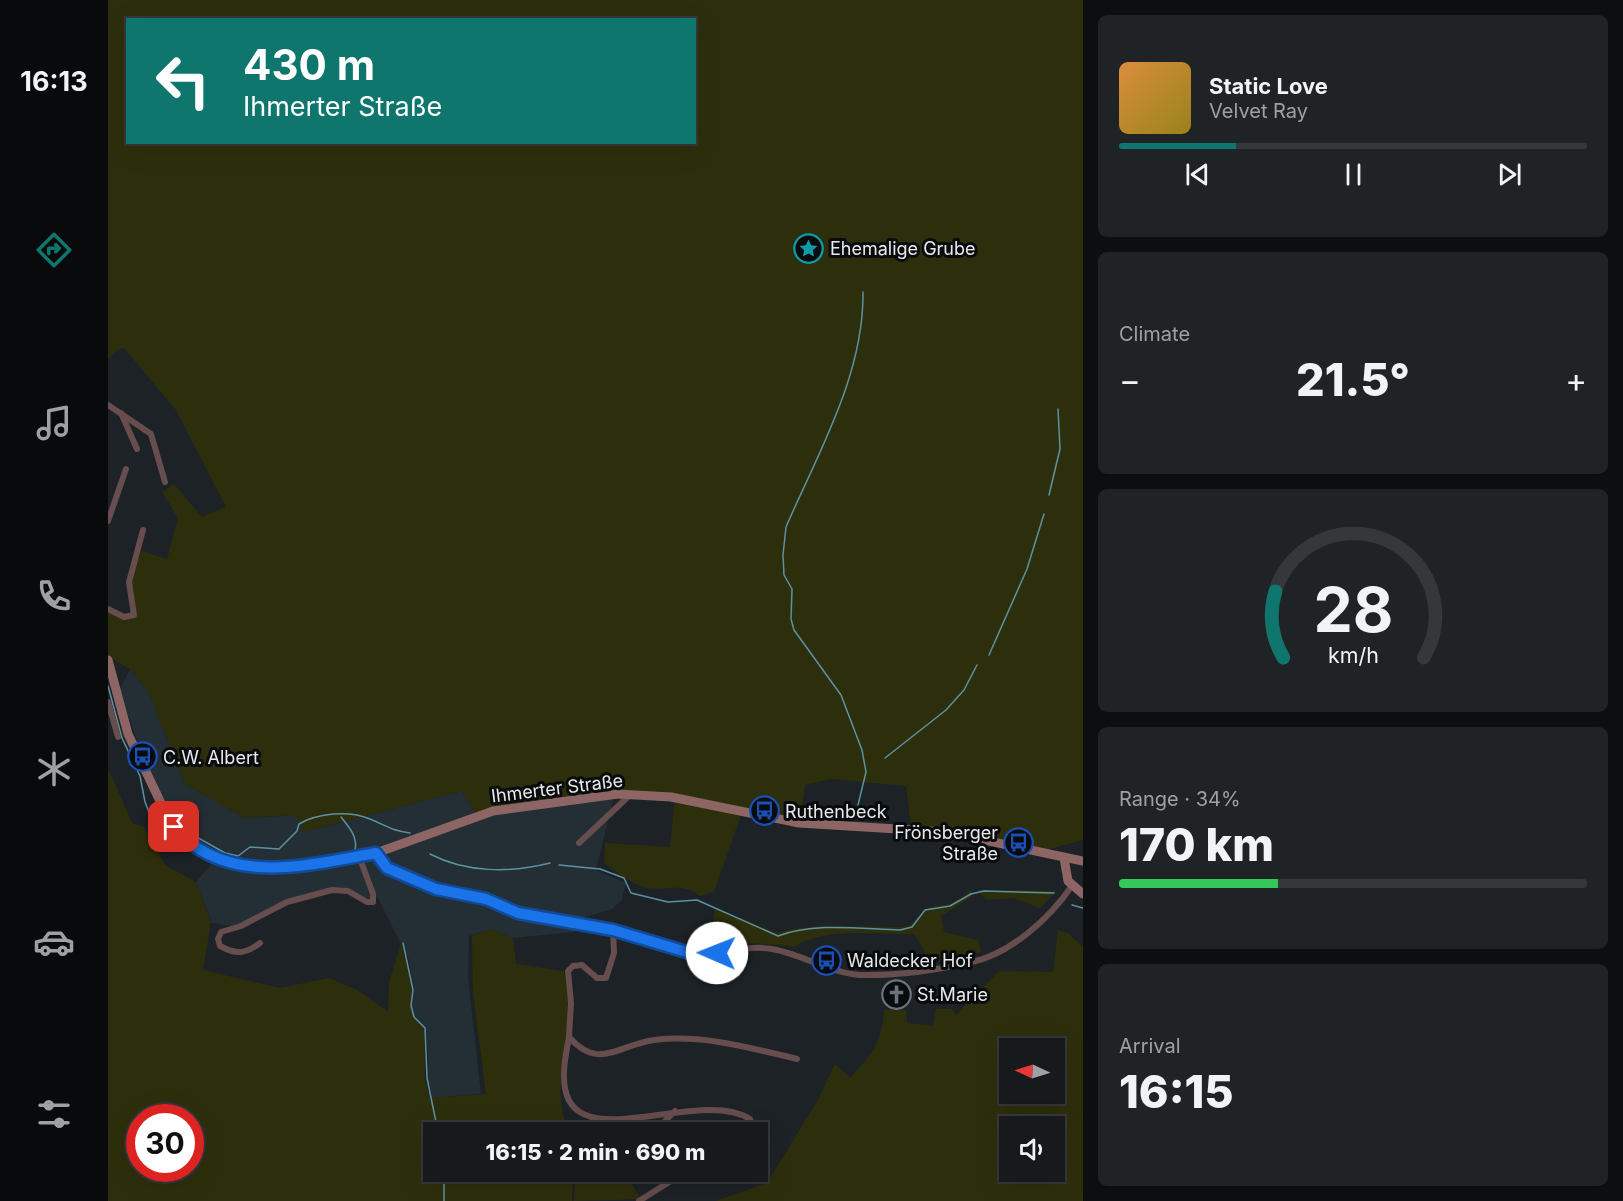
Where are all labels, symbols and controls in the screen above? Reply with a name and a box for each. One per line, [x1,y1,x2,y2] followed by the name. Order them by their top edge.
[243,39,375,90] text: 430 m
[144,42,222,120] icon: left
[20,65,88,98] text: 16:13
[1209,73,1328,99] text: Static Love
[243,90,442,123] text: Ihmerter Straße
[1209,99,1308,123] text: Velvet Ray
[1181,158,1214,191] icon: previous
[1337,158,1370,191] icon: pause
[1493,158,1526,191] icon: next
[33,229,75,271] icon: directions
[793,232,825,264] place icon: Ehemalige Grube
[830,238,976,259] place label: Ehemalige Grube
[1119,322,1190,346] text: Climate
[1296,352,1410,407] text: 21.5°
[1119,360,1141,400] text: −
[1565,360,1587,400] text: +
[33,402,75,444] icon: music
[1313,572,1393,647] text: 28
[33,575,75,617] icon: phone
[1328,642,1378,668] text: km/h
[126,741,158,773] bus stop icon: C.W. Albert
[163,747,259,768] place label: C.W. Albert
[33,748,75,790] icon: climate
[490,769,624,807] street label: Ihmerter Straße
[1119,787,1241,811] text: Range · 34%
[748,795,780,827] bus stop icon: Ruthenbeck
[148,801,199,852] pin
[785,801,887,822] place label: Ruthenbeck
[157,810,190,843] icon: arrive
[1119,817,1274,872] text: 170 km
[894,822,998,864] place label: Frönsberger Straße
[1003,826,1035,858] bus stop icon: Frönsberger Straße
[33,921,75,963] icon: car
[685,921,749,985] position arrow
[810,944,842,976] bus stop icon: Waldecker Hof
[847,950,973,971] place label: Waldecker Hof
[880,978,912,1010] church icon: St.Marie
[917,984,988,1005] place label: St.Marie
[1119,1034,1181,1058] text: Arrival
[999,1038,1065,1104] north arrow
[999,1038,1065,1182] map controls
[1119,1064,1234,1119] text: 16:15
[33,1093,75,1135] icon: filters
[126,1104,204,1182] speed limit sign: 30
[999,1116,1065,1182] button: sound
[486,1139,705,1165] text: 16:15 · 2 min · 690 m

